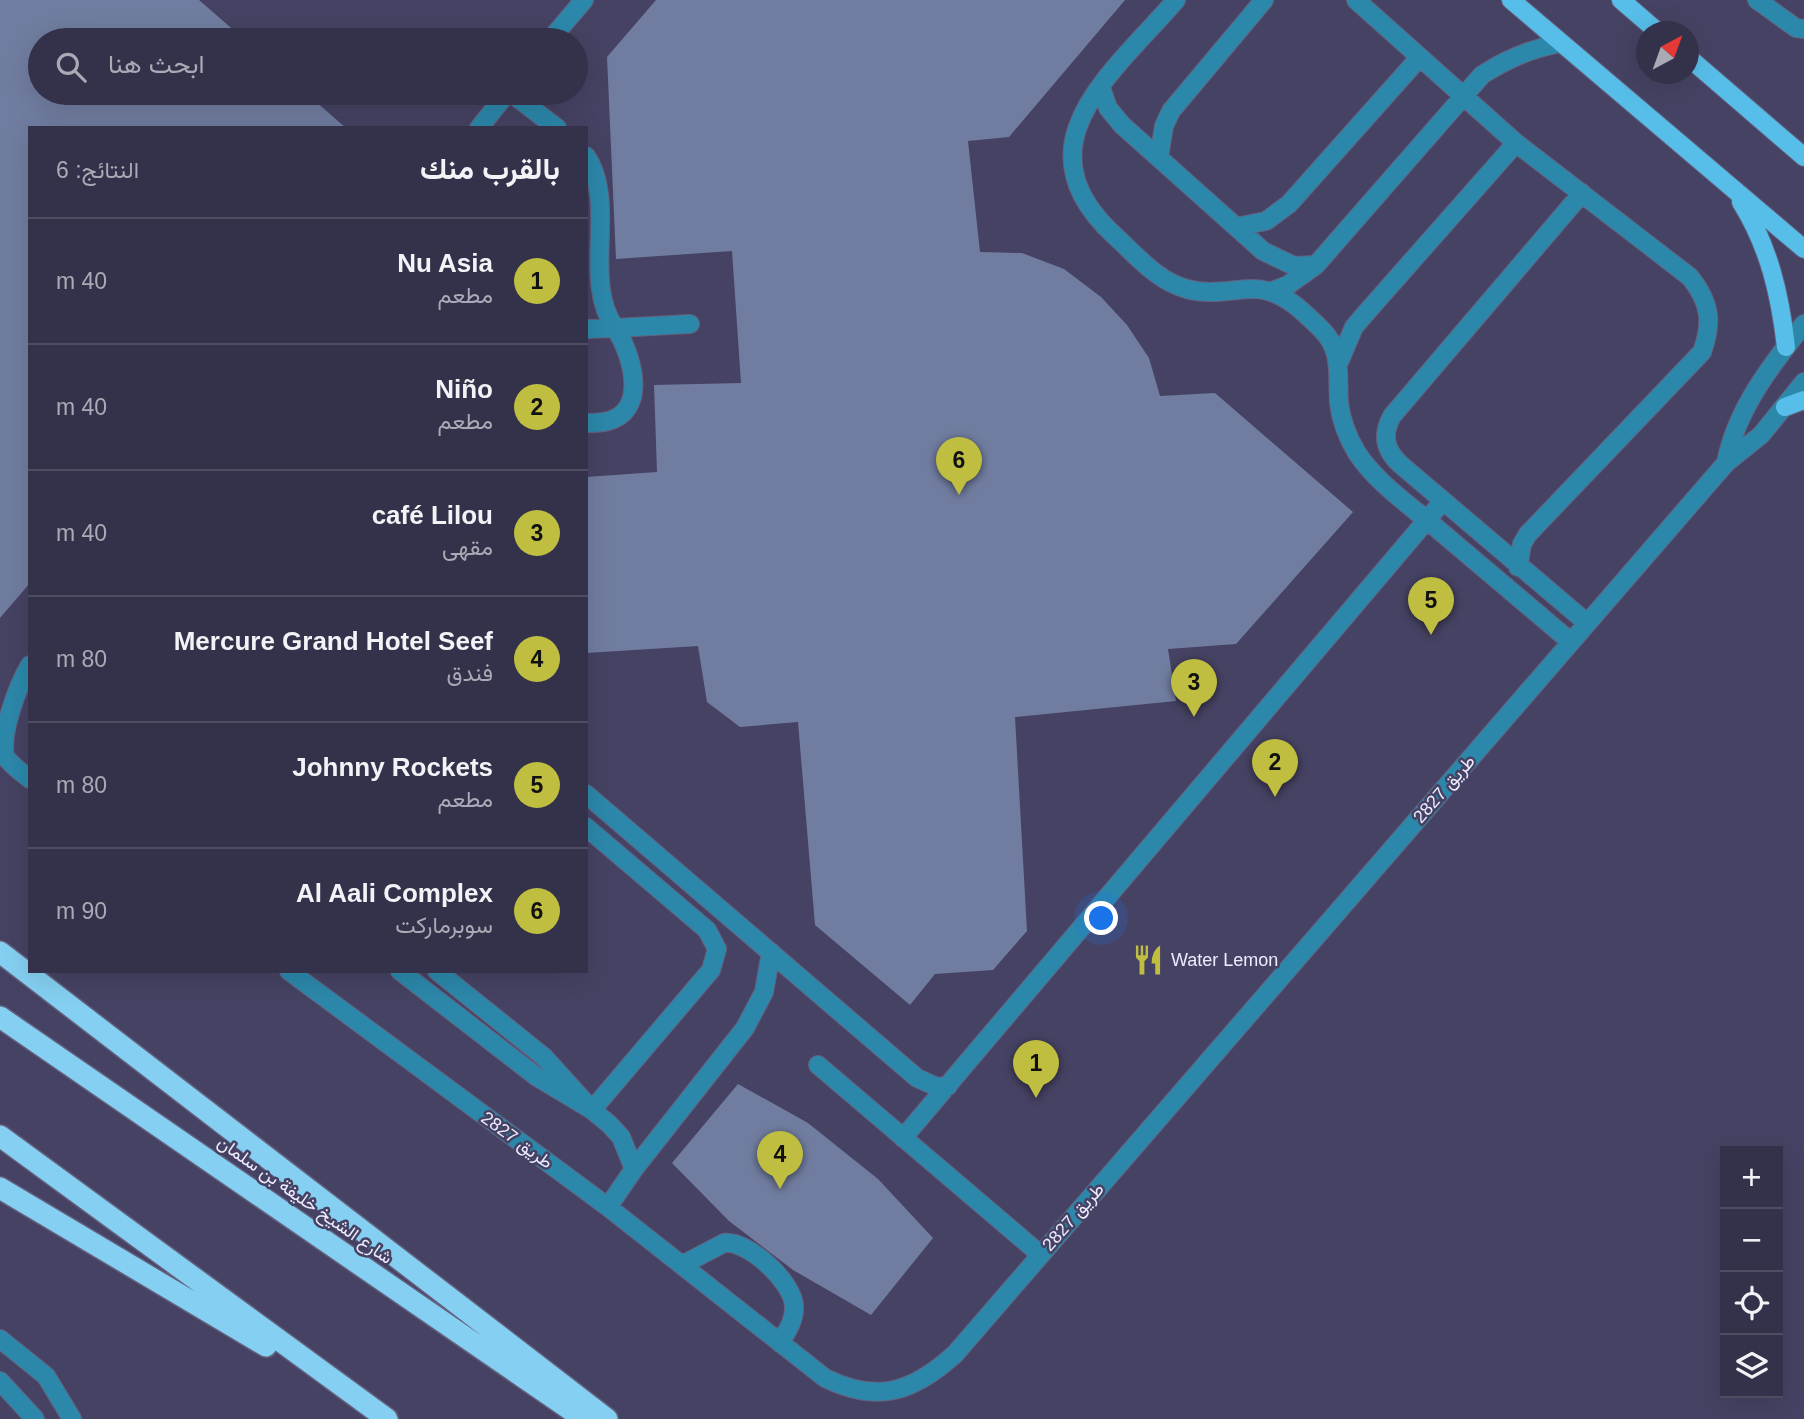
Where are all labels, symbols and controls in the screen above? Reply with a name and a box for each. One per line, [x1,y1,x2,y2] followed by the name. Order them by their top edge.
[1636,21,1699,84] north arrow
[28,28,588,105] search box
[52,48,90,86] icon: search
[108,49,204,79] text: ابحث هنا
[420,152,560,185] text: بالقرب منك
[56,157,139,183] text: النتائج: 6
[397,248,493,278] text: Nu Asia
[56,268,107,294] text: 40 m
[531,268,543,294] text: 1
[437,282,493,308] text: مطعم
[435,374,493,404] text: Niño
[56,394,107,420] text: 40 m
[531,394,543,420] text: 2
[437,408,493,434] text: مطعم
[936,437,982,495] pin: 6
[372,500,493,530] text: café Lilou
[56,520,107,546] text: 40 m
[531,520,543,546] text: 3
[442,534,493,560] text: مقهى
[1408,577,1454,635] pin: 5
[174,626,493,656] text: Mercure Grand Hotel Seef
[56,646,107,672] text: 80 m
[531,646,543,672] text: 4
[1171,659,1217,717] pin: 3
[447,660,493,686] text: فندق
[1252,739,1298,797] pin: 2
[1409,751,1480,828] street label: طريق 2827
[292,752,493,782] text: Johnny Rockets
[56,772,107,798] text: 80 m
[531,772,543,798] text: 5
[437,786,493,812] text: مطعم
[296,878,493,908] text: Al Aali Complex
[56,898,107,924] text: 90 m
[531,898,543,924] text: 6
[1084,901,1118,935] your location
[395,912,493,938] text: سوبرماركت
[1131,943,1165,977] restaurant icon: Water Lemon
[1171,950,1278,970] place label: Water Lemon
[1013,1040,1059,1098] pin: 1
[477,1107,557,1173] street label: طريق 2827
[757,1131,803,1189] pin: 4
[213,1132,396,1270] street label: شارع الشيخ خليفة بن سلمان
[1720,1146,1783,1398] map controls
[1720,1146,1783,1209] button: +
[1038,1179,1109,1256] street label: طريق 2827
[1720,1209,1783,1272] button: −
[1720,1272,1783,1335] button: locate
[1720,1335,1783,1398] button: layers

